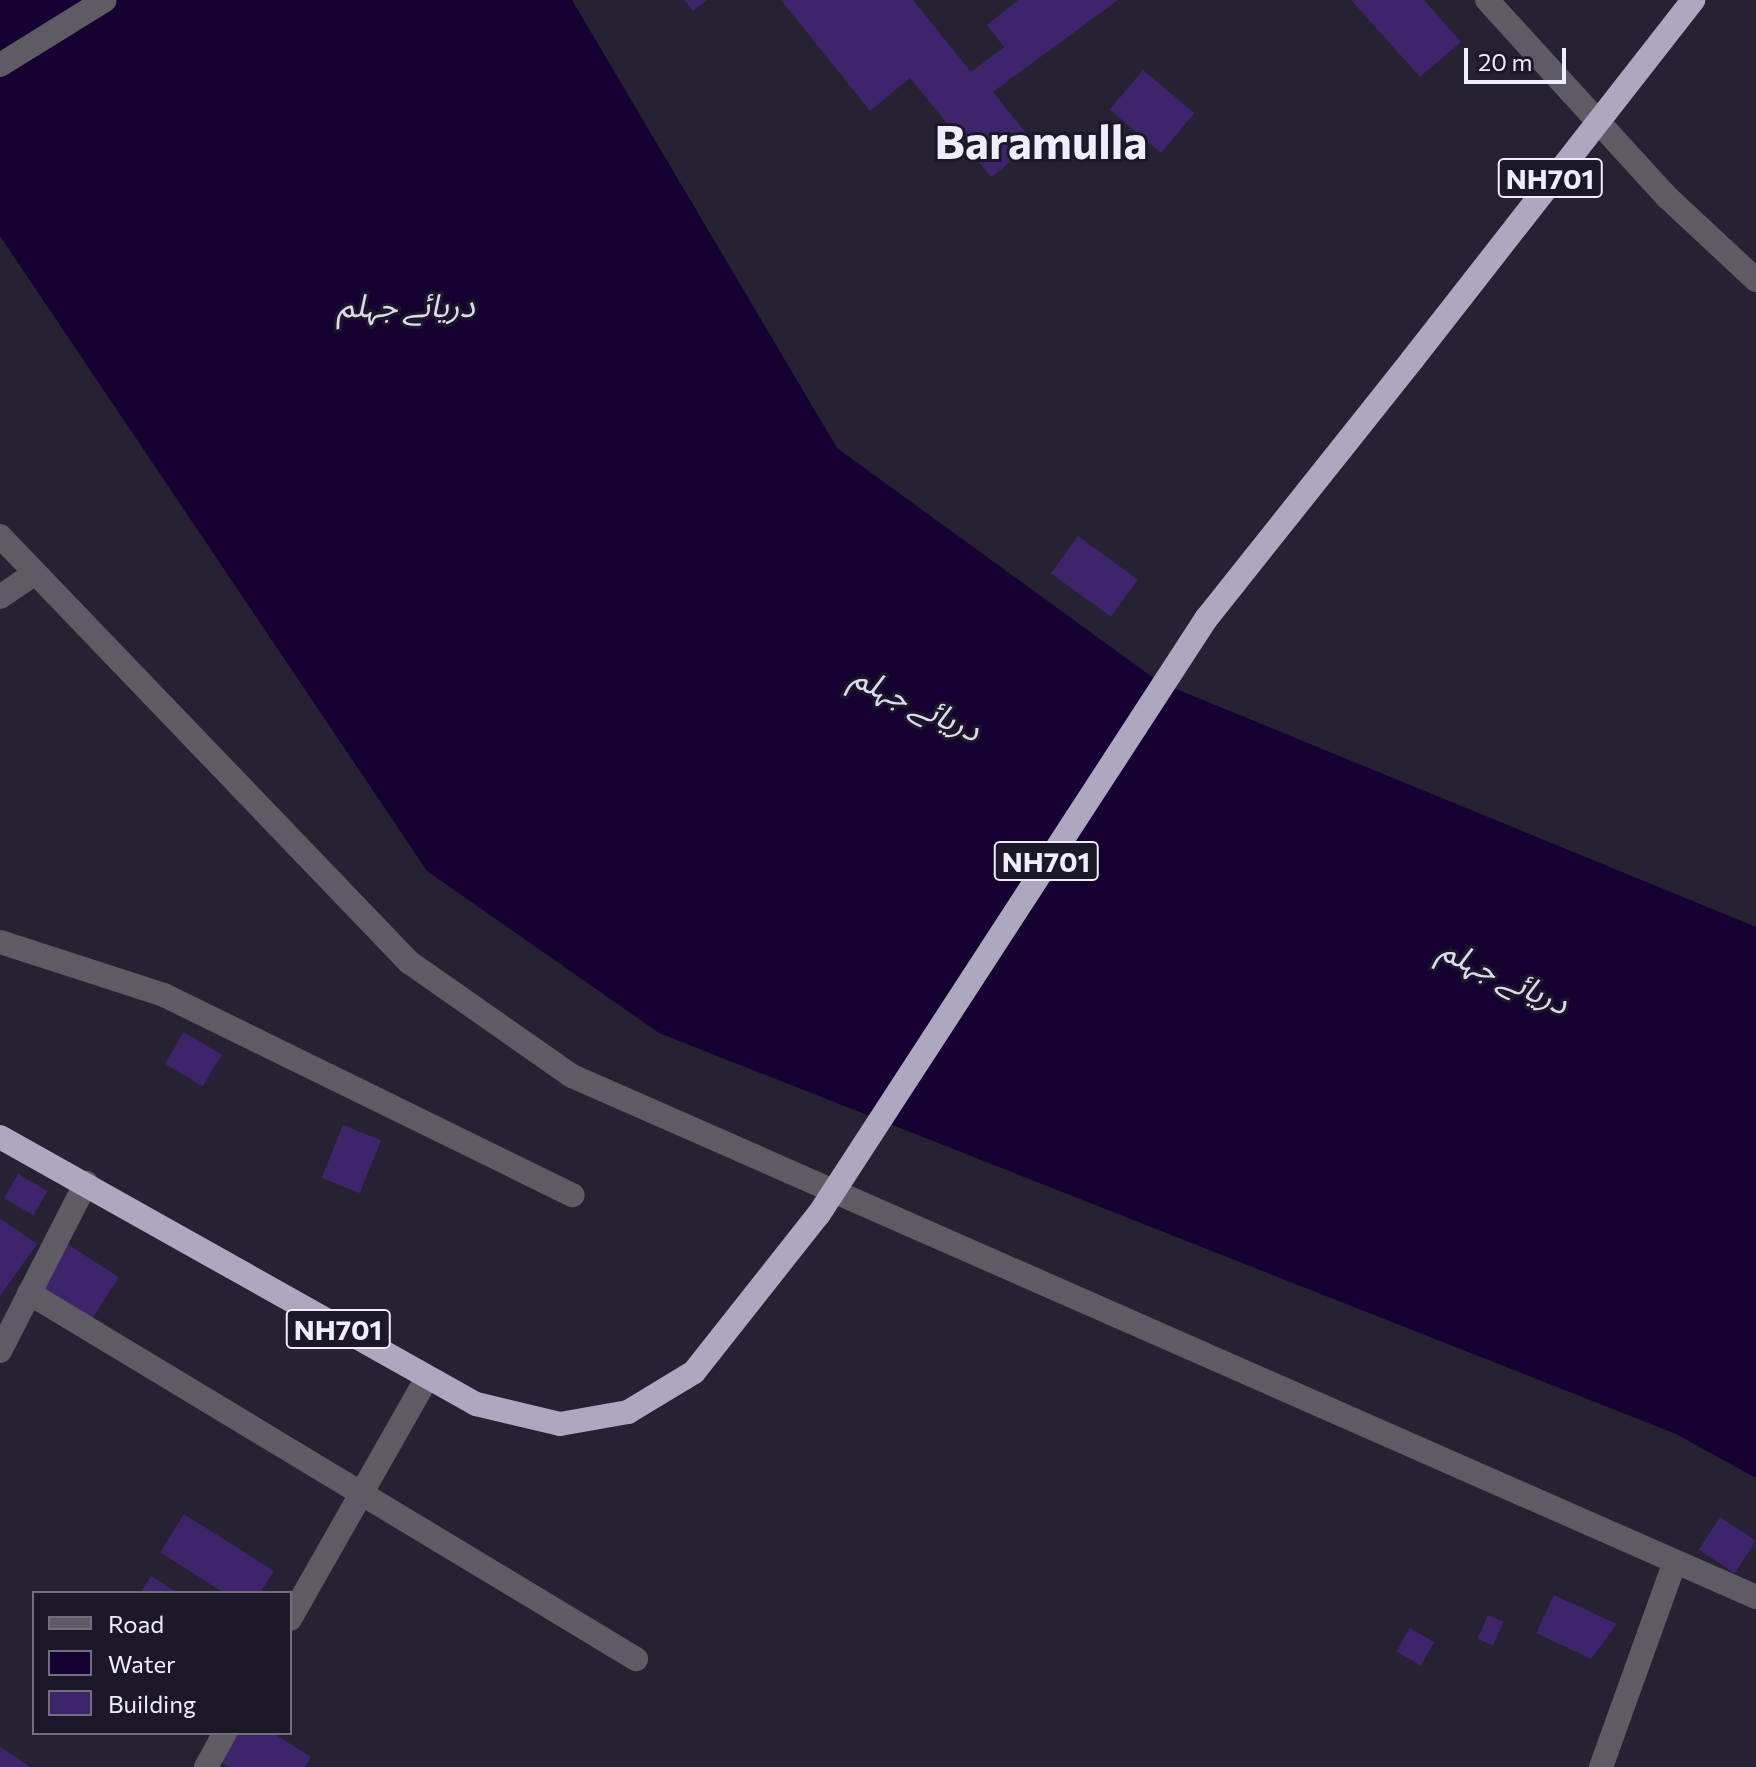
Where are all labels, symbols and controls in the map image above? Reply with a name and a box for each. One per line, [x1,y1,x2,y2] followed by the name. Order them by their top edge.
[1468,32,1570,82] scale bar
[1478,47,1532,76] text: 20 m
[934,112,1148,168] district label: Baramulla
[1496,154,1604,202] road number: NH701
[337,285,475,323] water label: دریائے جہلم
[846,656,988,748] water label: دریائے جہلم
[992,837,1100,885] road number: NH701
[1434,929,1576,1021] water label: دریائے جہلم
[284,1305,392,1353] road number: NH701
[32,1591,292,1735] legend
[108,1609,164,1638] text: Road
[108,1649,176,1678] text: Water
[108,1689,196,1718] text: Building

